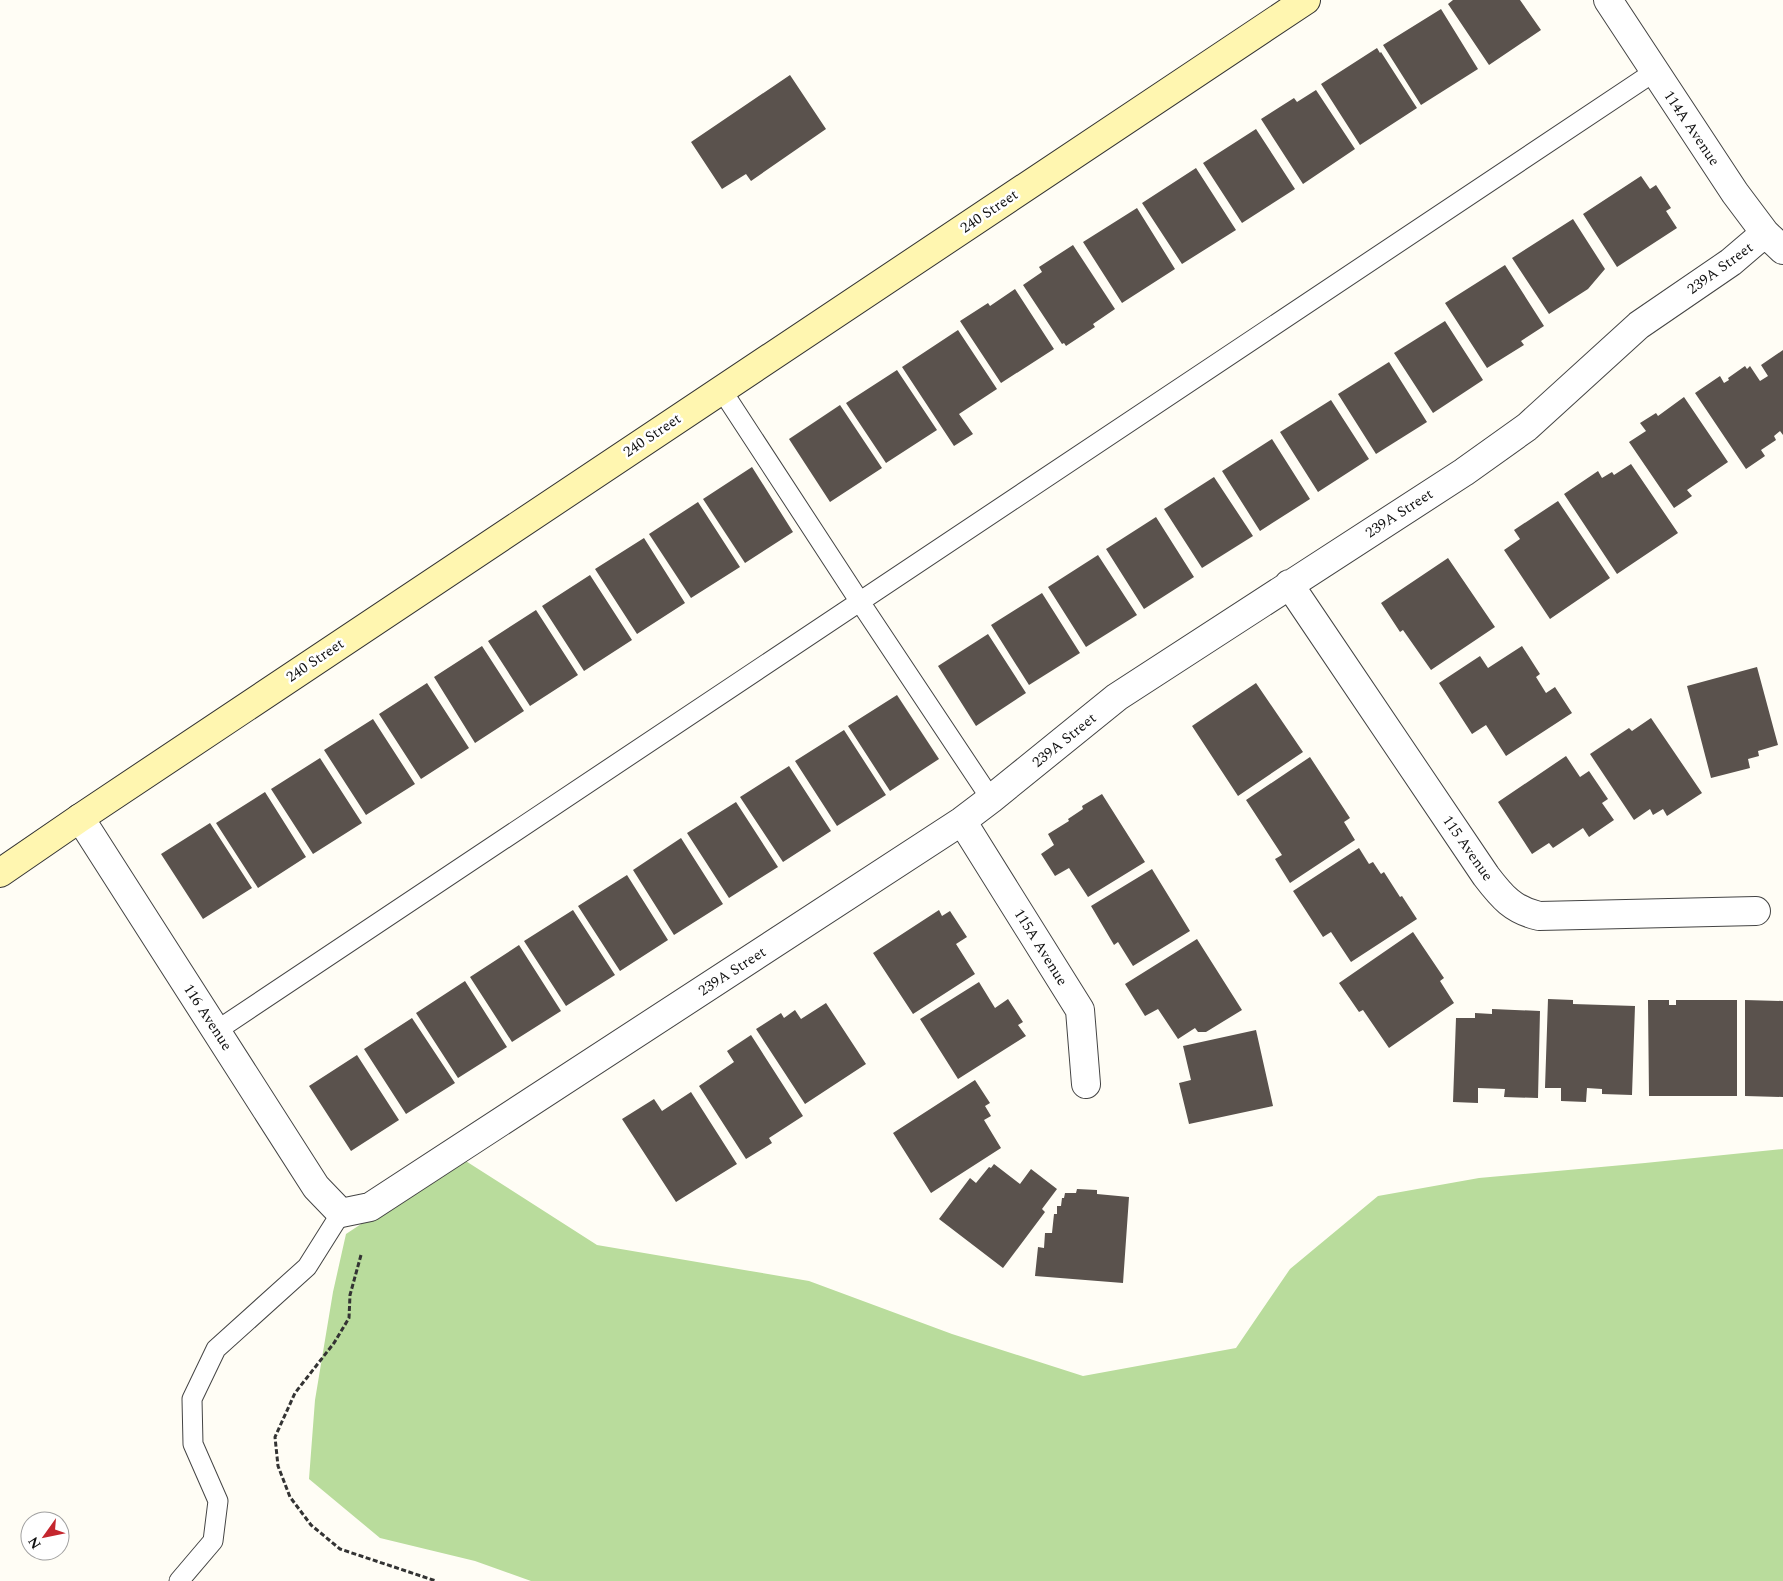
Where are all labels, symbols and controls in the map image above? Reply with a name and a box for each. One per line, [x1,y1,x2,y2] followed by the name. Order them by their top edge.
[1658,86,1725,171] street label: 114A Avenue
[956,184,1023,239] street label: 240 Street
[1682,237,1758,300] street label: 239A Street
[619,408,686,463] street label: 240 Street
[1361,483,1438,544] street label: 239A Street
[282,633,349,688] street label: 240 Street
[1027,707,1101,774] street label: 239A Street
[1436,811,1499,886] street label: 115 Avenue
[1008,904,1073,990] street label: 115A Avenue
[694,941,771,1002] street label: 239A Street
[177,979,238,1055] street label: 116 Avenue
[20,1511,70,1561] north arrow
[23,1532,46,1553] text: N

